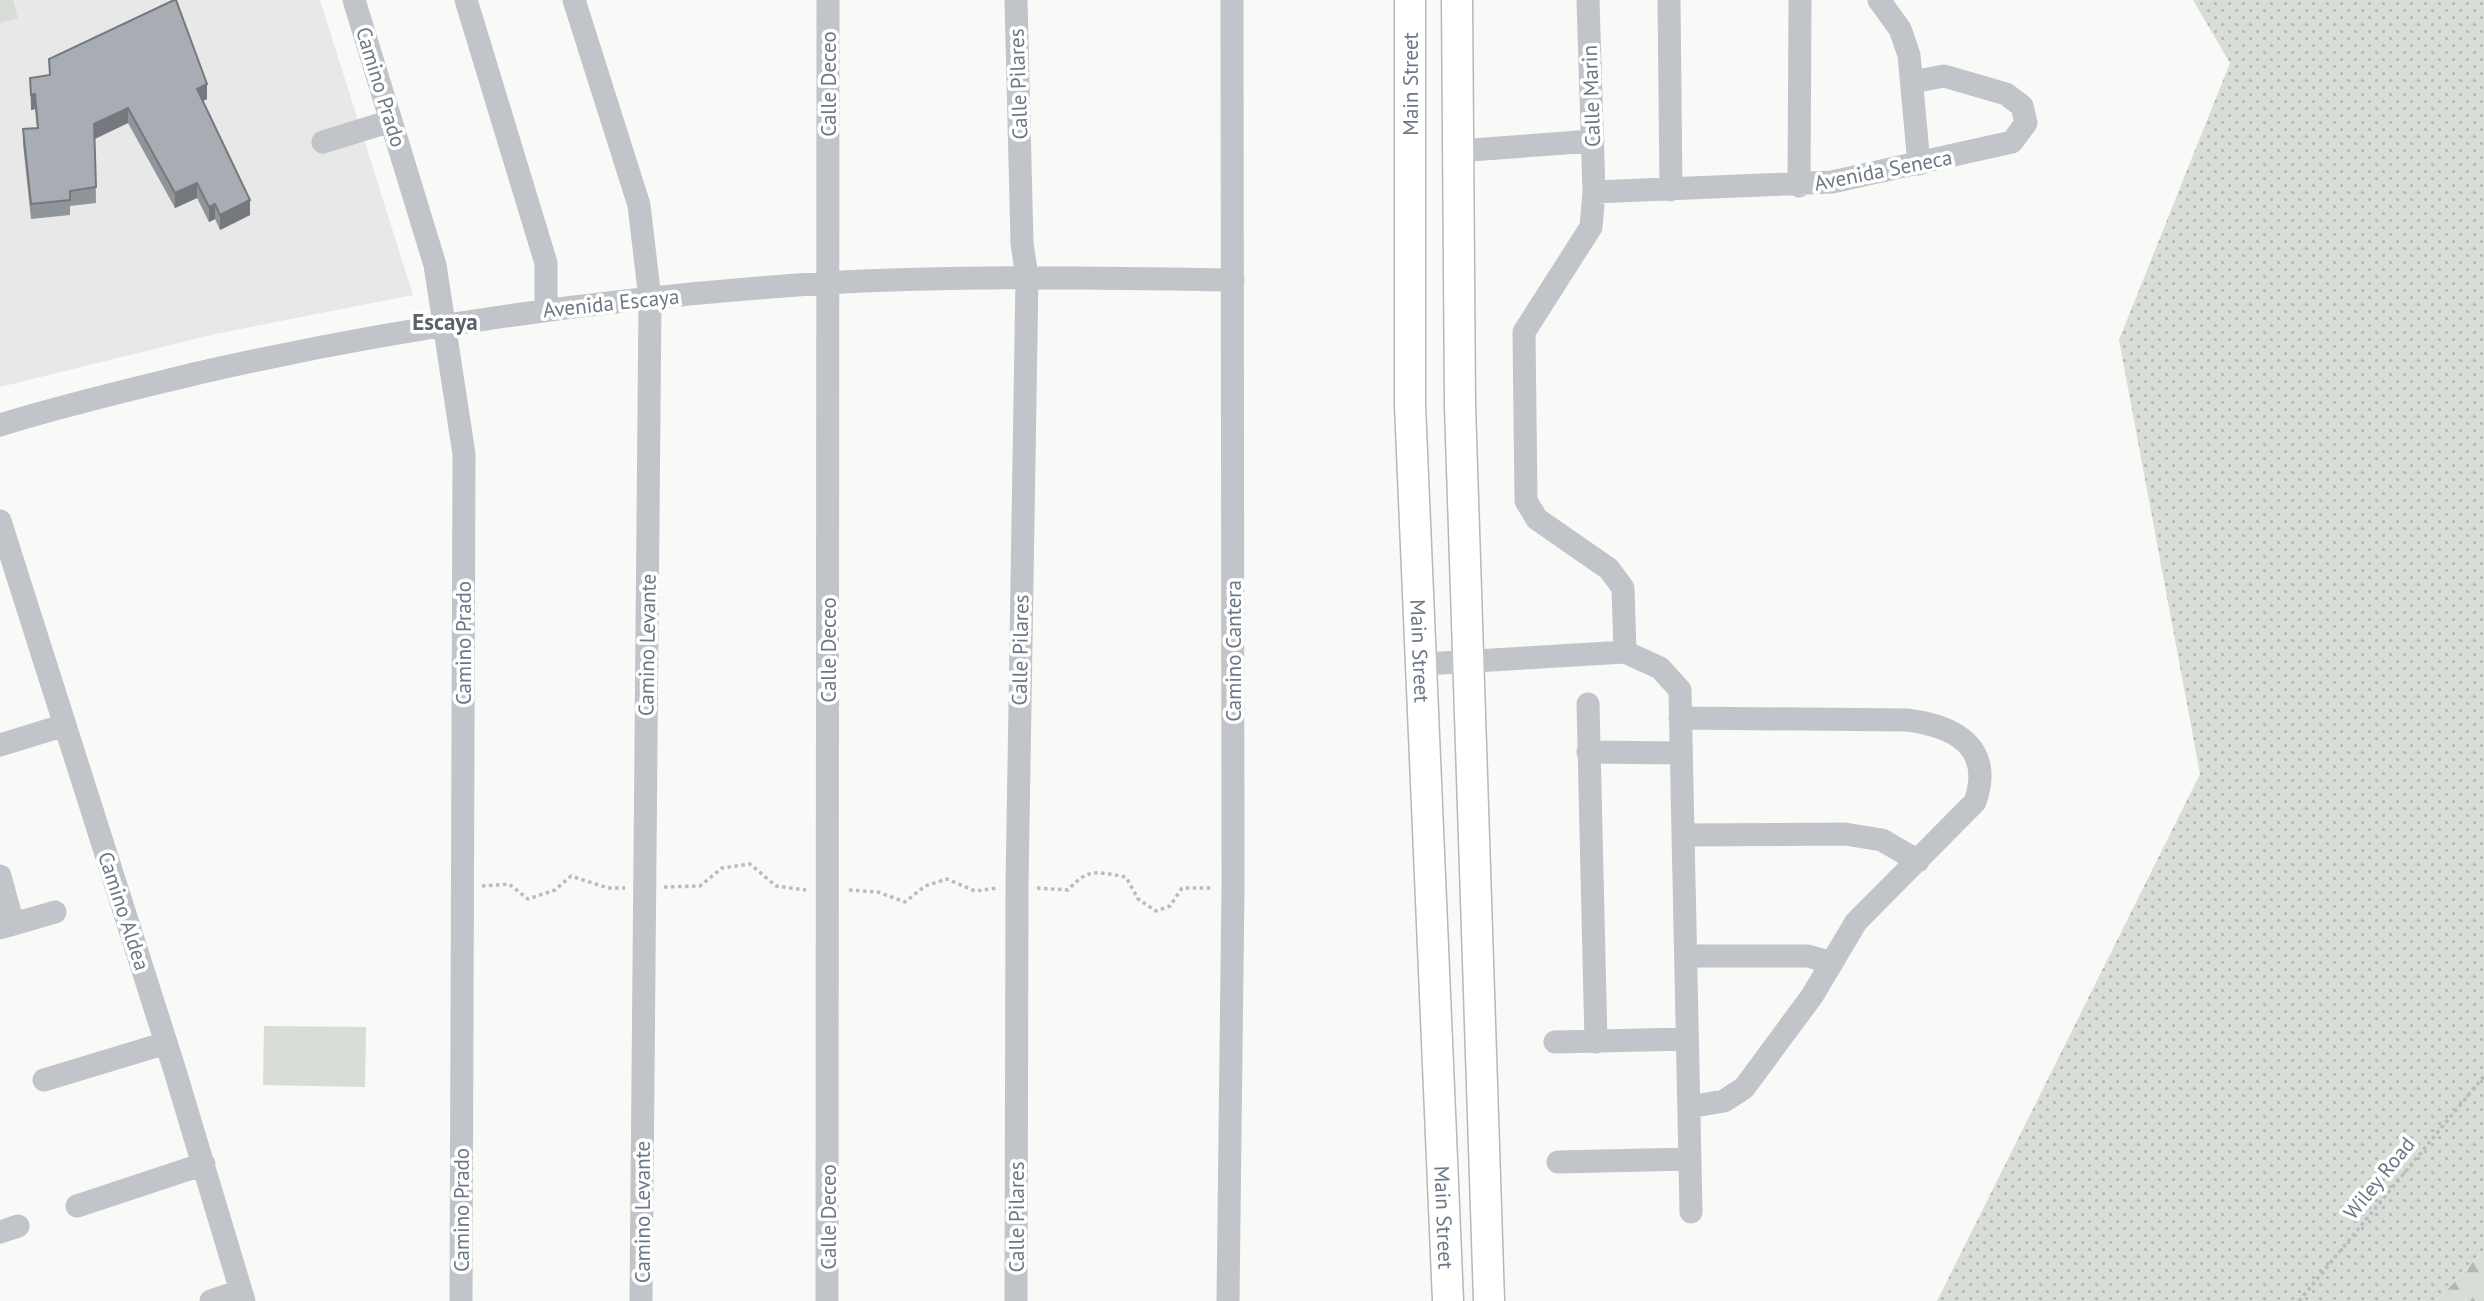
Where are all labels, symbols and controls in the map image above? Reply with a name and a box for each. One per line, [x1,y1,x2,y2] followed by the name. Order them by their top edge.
[350,24,412,150] street label: Camino Prado
[1003,28,1033,140] street label: Calle Pilares
[815,31,842,137] street label: Calle Deceo
[1397,32,1424,136] street label: Main Street
[1576,45,1606,147] street label: Calle Marin
[1812,143,1954,197] street label: Avenida Seneca
[542,282,680,324] street label: Avenida Escaya
[412,307,478,336] district label: Escaya
[632,574,662,716] street label: Camino Levante
[1220,580,1247,722] street label: Camino Cantera
[450,581,477,705] street label: Camino Prado
[1006,594,1034,706] street label: Calle Pilares
[815,597,842,703] street label: Calle Deceo
[1405,599,1436,703] street label: Main Street
[92,848,156,974] street label: Camino Aldea
[2338,1131,2420,1225] street label: Wiley Road
[629,1141,656,1283] street label: Camino Levante
[448,1148,475,1272] street label: Camino Prado
[1003,1161,1030,1273] street label: Calle Pilares
[815,1164,842,1270] street label: Calle Deceo
[1429,1165,1460,1270] street label: Main Street

